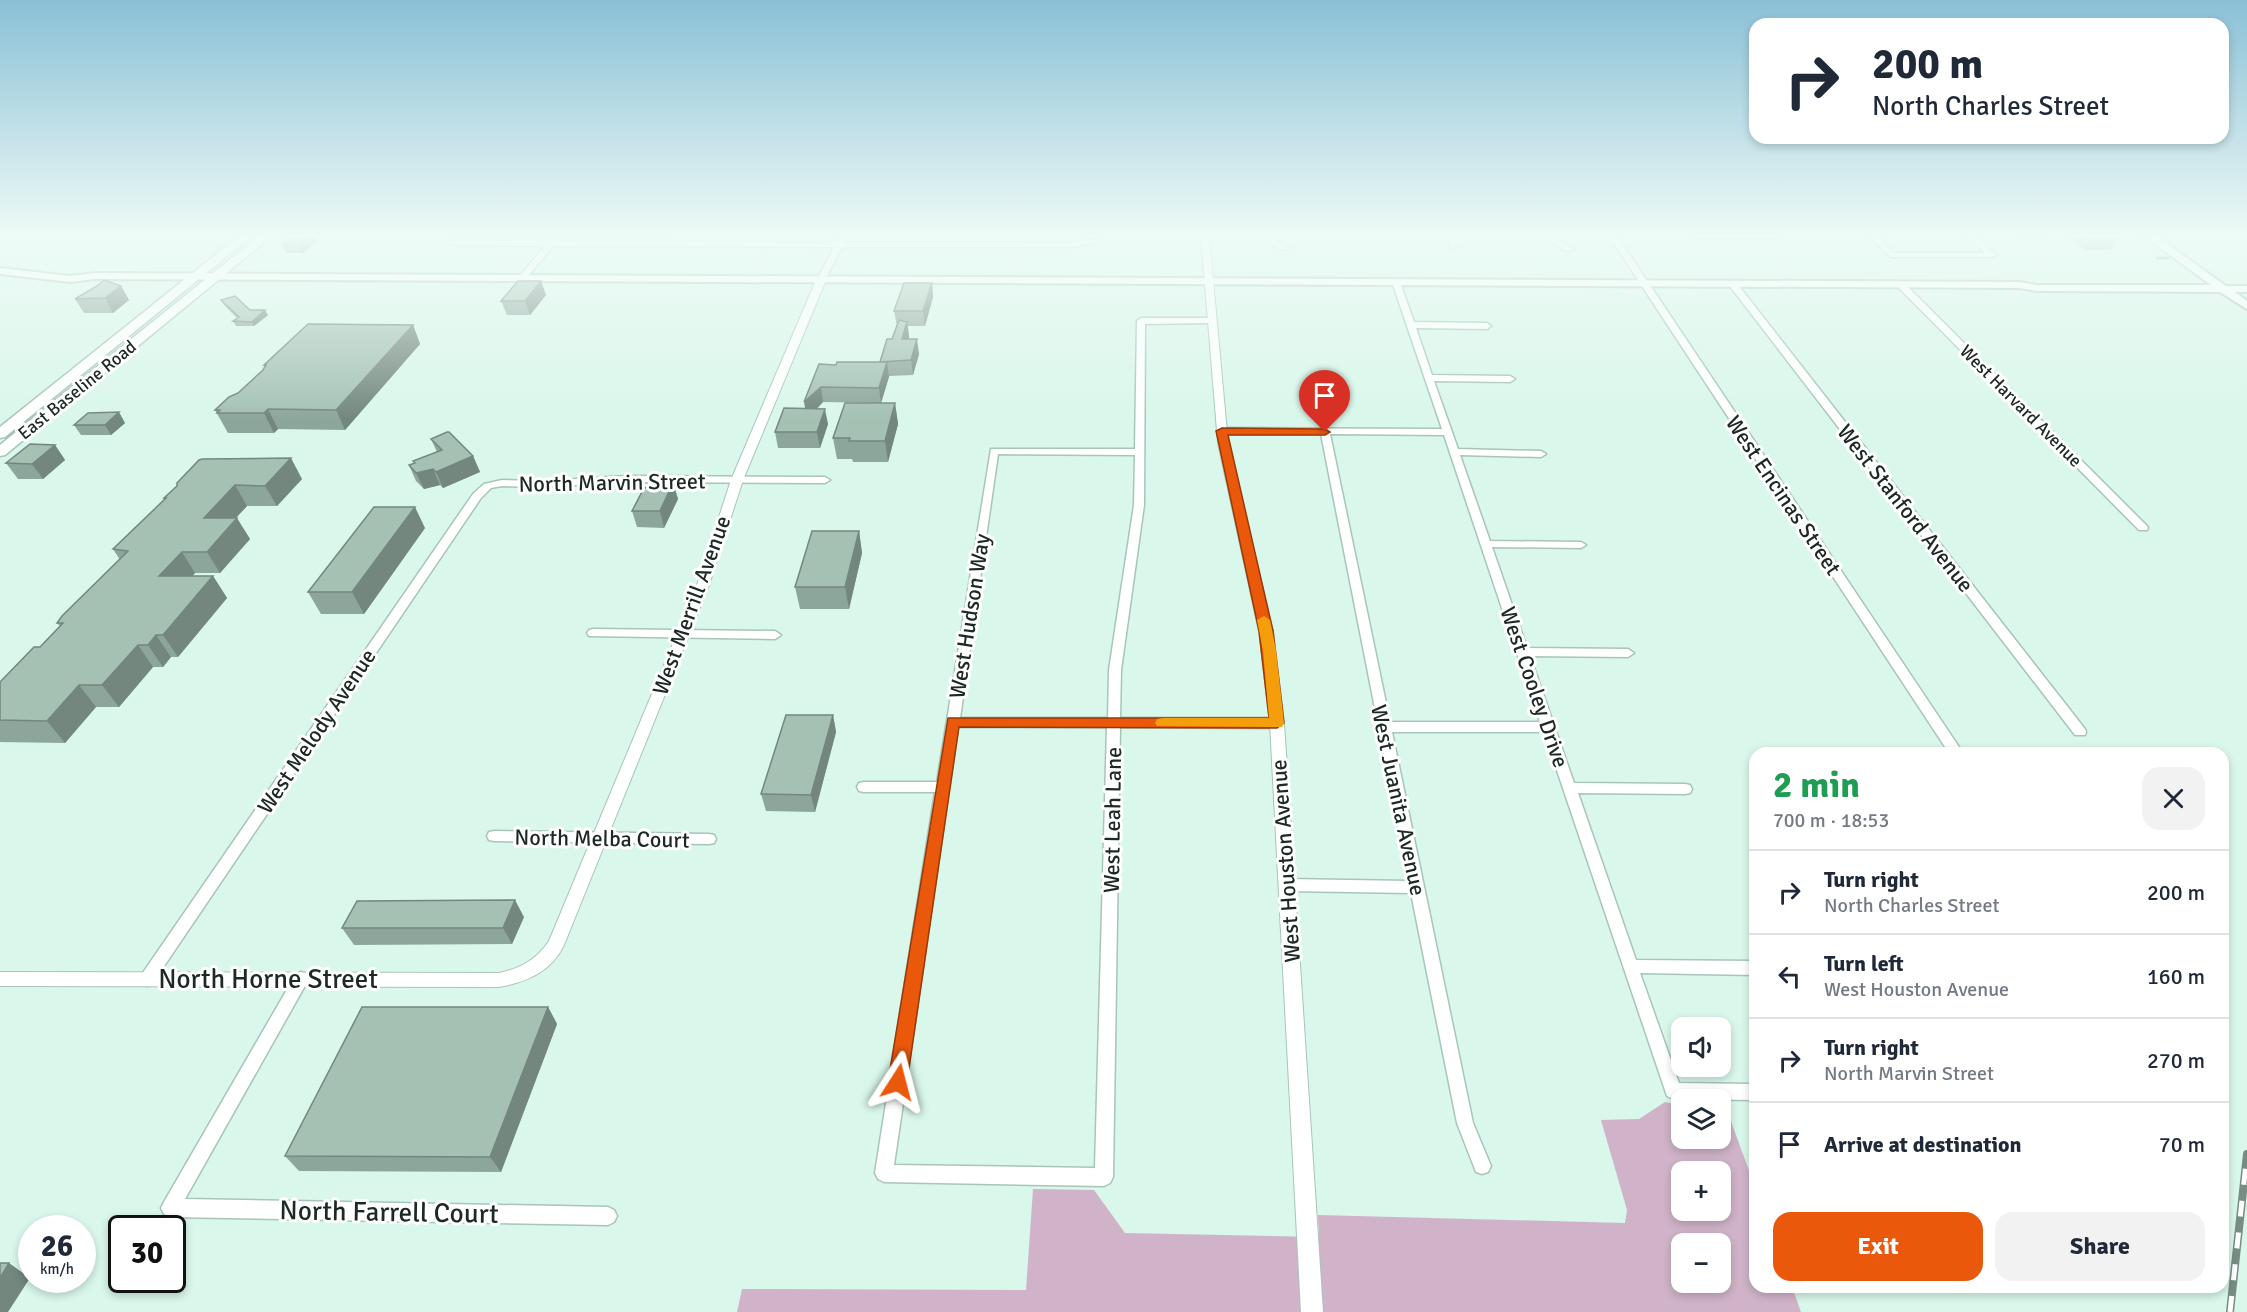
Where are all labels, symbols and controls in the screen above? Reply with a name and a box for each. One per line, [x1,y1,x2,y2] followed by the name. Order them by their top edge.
[1872,39,1983,90] text: 200 m
[1773,42,1851,120] icon: right
[1872,90,2109,123] text: North Charles Street
[13,336,141,444] street label: East Baseline Road
[1955,340,2087,472] street label: West Harvard Avenue
[1299,370,1350,432] pin
[1308,379,1341,412] icon: arrive
[1720,410,1847,581] street label: West Encinas Street
[1832,419,1980,598] street label: West Stanford Avenue
[518,467,706,498] street label: North Marvin Street
[647,512,736,698] street label: West Merrill Avenue
[943,531,996,700] street label: West Hudson Way
[1494,603,1575,771] street label: West Cooley Drive
[251,644,382,819] street label: West Melody Avenue
[1365,702,1432,898] street label: West Juanita Avenue
[1098,747,1127,893] street label: West Leah Lane
[1265,758,1306,963] street label: West Houston Avenue
[1773,763,1860,808] text: 2 min
[2142,767,2205,830] button: close
[1773,808,1889,833] text: 700 m · 18:53
[514,823,690,854] street label: North Melba Court
[1824,866,1919,893] text: Turn right
[1773,876,1806,909] icon: right
[2147,879,2205,906] text: 200 m
[1824,893,1999,918] text: North Charles Street
[1824,950,1904,977] text: Turn left
[1773,960,1806,993] icon: left
[158,963,378,996] street label: North Horne Street
[2147,963,2205,990] text: 160 m
[1824,977,2009,1002] text: West Houston Avenue
[1671,1017,1731,1293] map controls
[1671,1017,1731,1077] button: sound
[1824,1034,1919,1061] text: Turn right
[1773,1044,1806,1077] icon: right
[2147,1047,2205,1074] text: 270 m
[866,1050,930,1114] position arrow
[1824,1061,1994,1086] text: North Marvin Street
[1671,1089,1731,1149] button: layers
[1773,1128,1806,1161] icon: arrive
[1824,1131,2021,1158] text: Arrive at destination
[2159,1131,2205,1158] text: 70 m
[1671,1161,1731,1221] button: +
[279,1194,499,1231] street label: North Farrell Court
[1773,1212,1983,1281] button: Exit
[1995,1212,2205,1281] button: Share
[108,1215,186,1293] speed limit sign: 30
[41,1228,73,1265] text: 26
[1671,1233,1731,1293] button: −
[40,1260,74,1278] text: km/h

